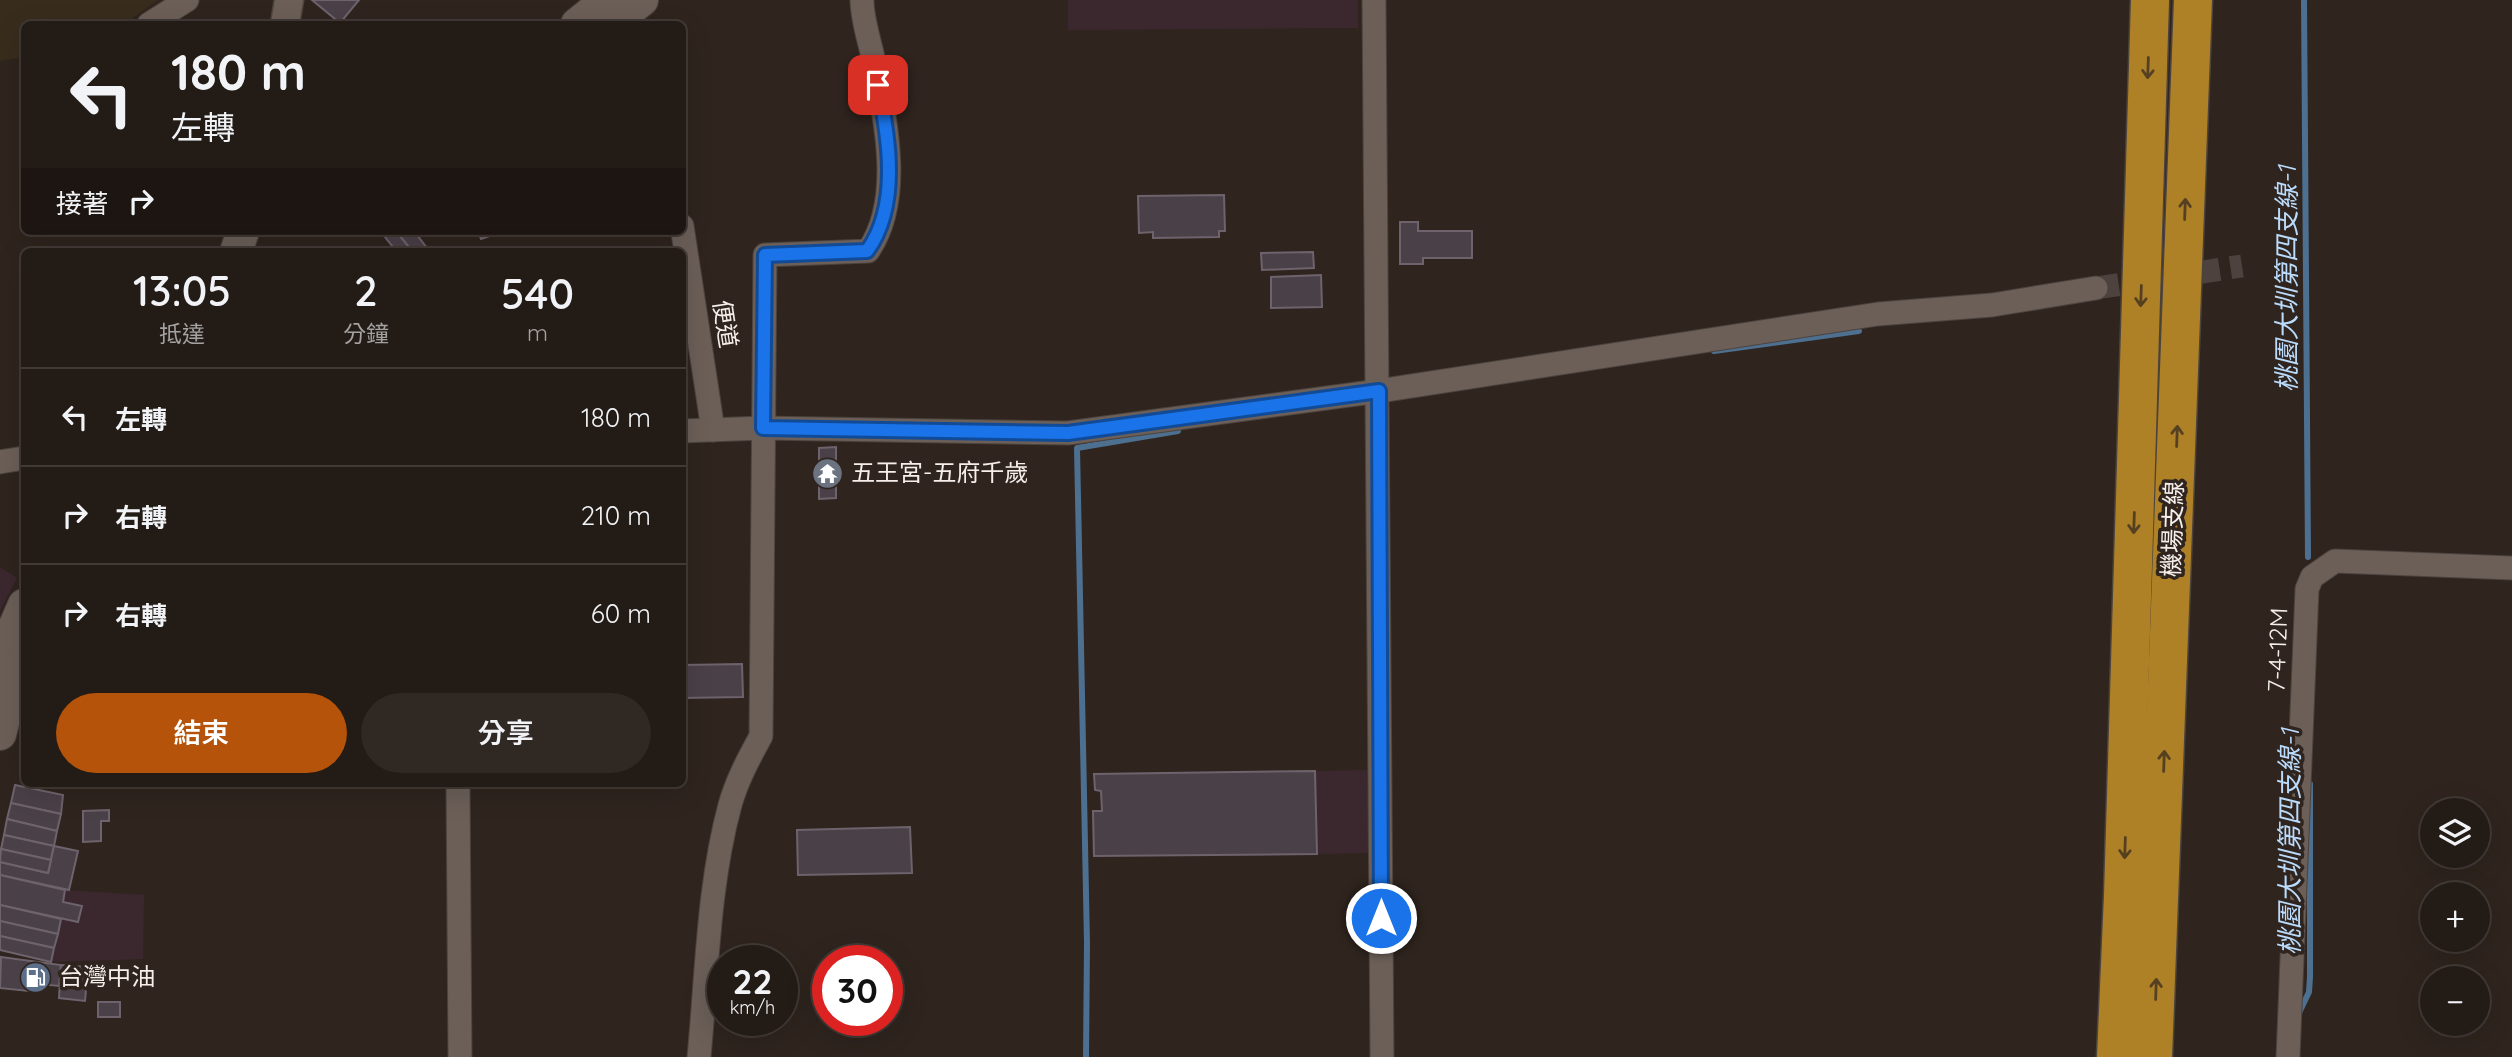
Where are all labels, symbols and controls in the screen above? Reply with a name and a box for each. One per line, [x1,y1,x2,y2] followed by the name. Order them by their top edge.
[171,41,306,102] text: 180 m
[56,49,147,140] icon: left
[848,55,908,115] pin
[2141,56,2155,79] one-way arrow
[859,66,897,104] icon: arrive
[171,107,235,147] text: 左轉
[2270,163,2303,392] water label: 桃園大圳第四支線-1
[122,182,160,220] icon: right
[56,187,108,220] text: 接著
[2178,198,2191,221] one-way arrow
[133,264,231,317] text: 13:05
[354,264,378,317] text: 2
[501,267,574,320] text: 540
[2135,284,2148,307] one-way arrow
[707,298,745,350] street label: 便道
[527,318,548,347] text: m
[159,319,205,348] text: 抵達
[343,319,389,348] text: 分鐘
[56,398,94,436] icon: left
[581,401,651,434] text: 180 m
[115,403,167,436] text: 左轉
[2170,425,2183,448] one-way arrow
[811,456,845,490] temple icon: 五王宮-五府千歲
[851,457,1028,487] place label: 五王宮-五府千歲
[2155,480,2189,577] street label: 機場支線
[56,496,94,534] icon: right
[581,499,651,532] text: 210 m
[115,501,167,534] text: 右轉
[2128,511,2141,534] one-way arrow
[56,594,94,632] icon: right
[591,597,651,630] text: 60 m
[115,599,167,632] text: 右轉
[2261,607,2293,693] street label: 7-4-12M
[56,693,347,773] button: 結束
[361,693,651,773] button: 分享
[2273,726,2306,955] water label: 桃園大圳第四支線-1
[2158,750,2171,773] one-way arrow
[2420,798,2490,1036] map controls
[2420,798,2490,868] button: layers
[2118,837,2131,860] one-way arrow
[1344,881,1418,955] position arrow
[2420,882,2490,952] button: +
[812,945,903,1036] speed limit sign: 30
[733,959,772,1003] text: 22
[19,960,53,994] fuel station icon: 台灣中油
[59,961,155,991] place label: 台灣中油
[2420,966,2490,1036] button: −
[2149,978,2162,1001] one-way arrow
[730,996,775,1019] text: km/h

